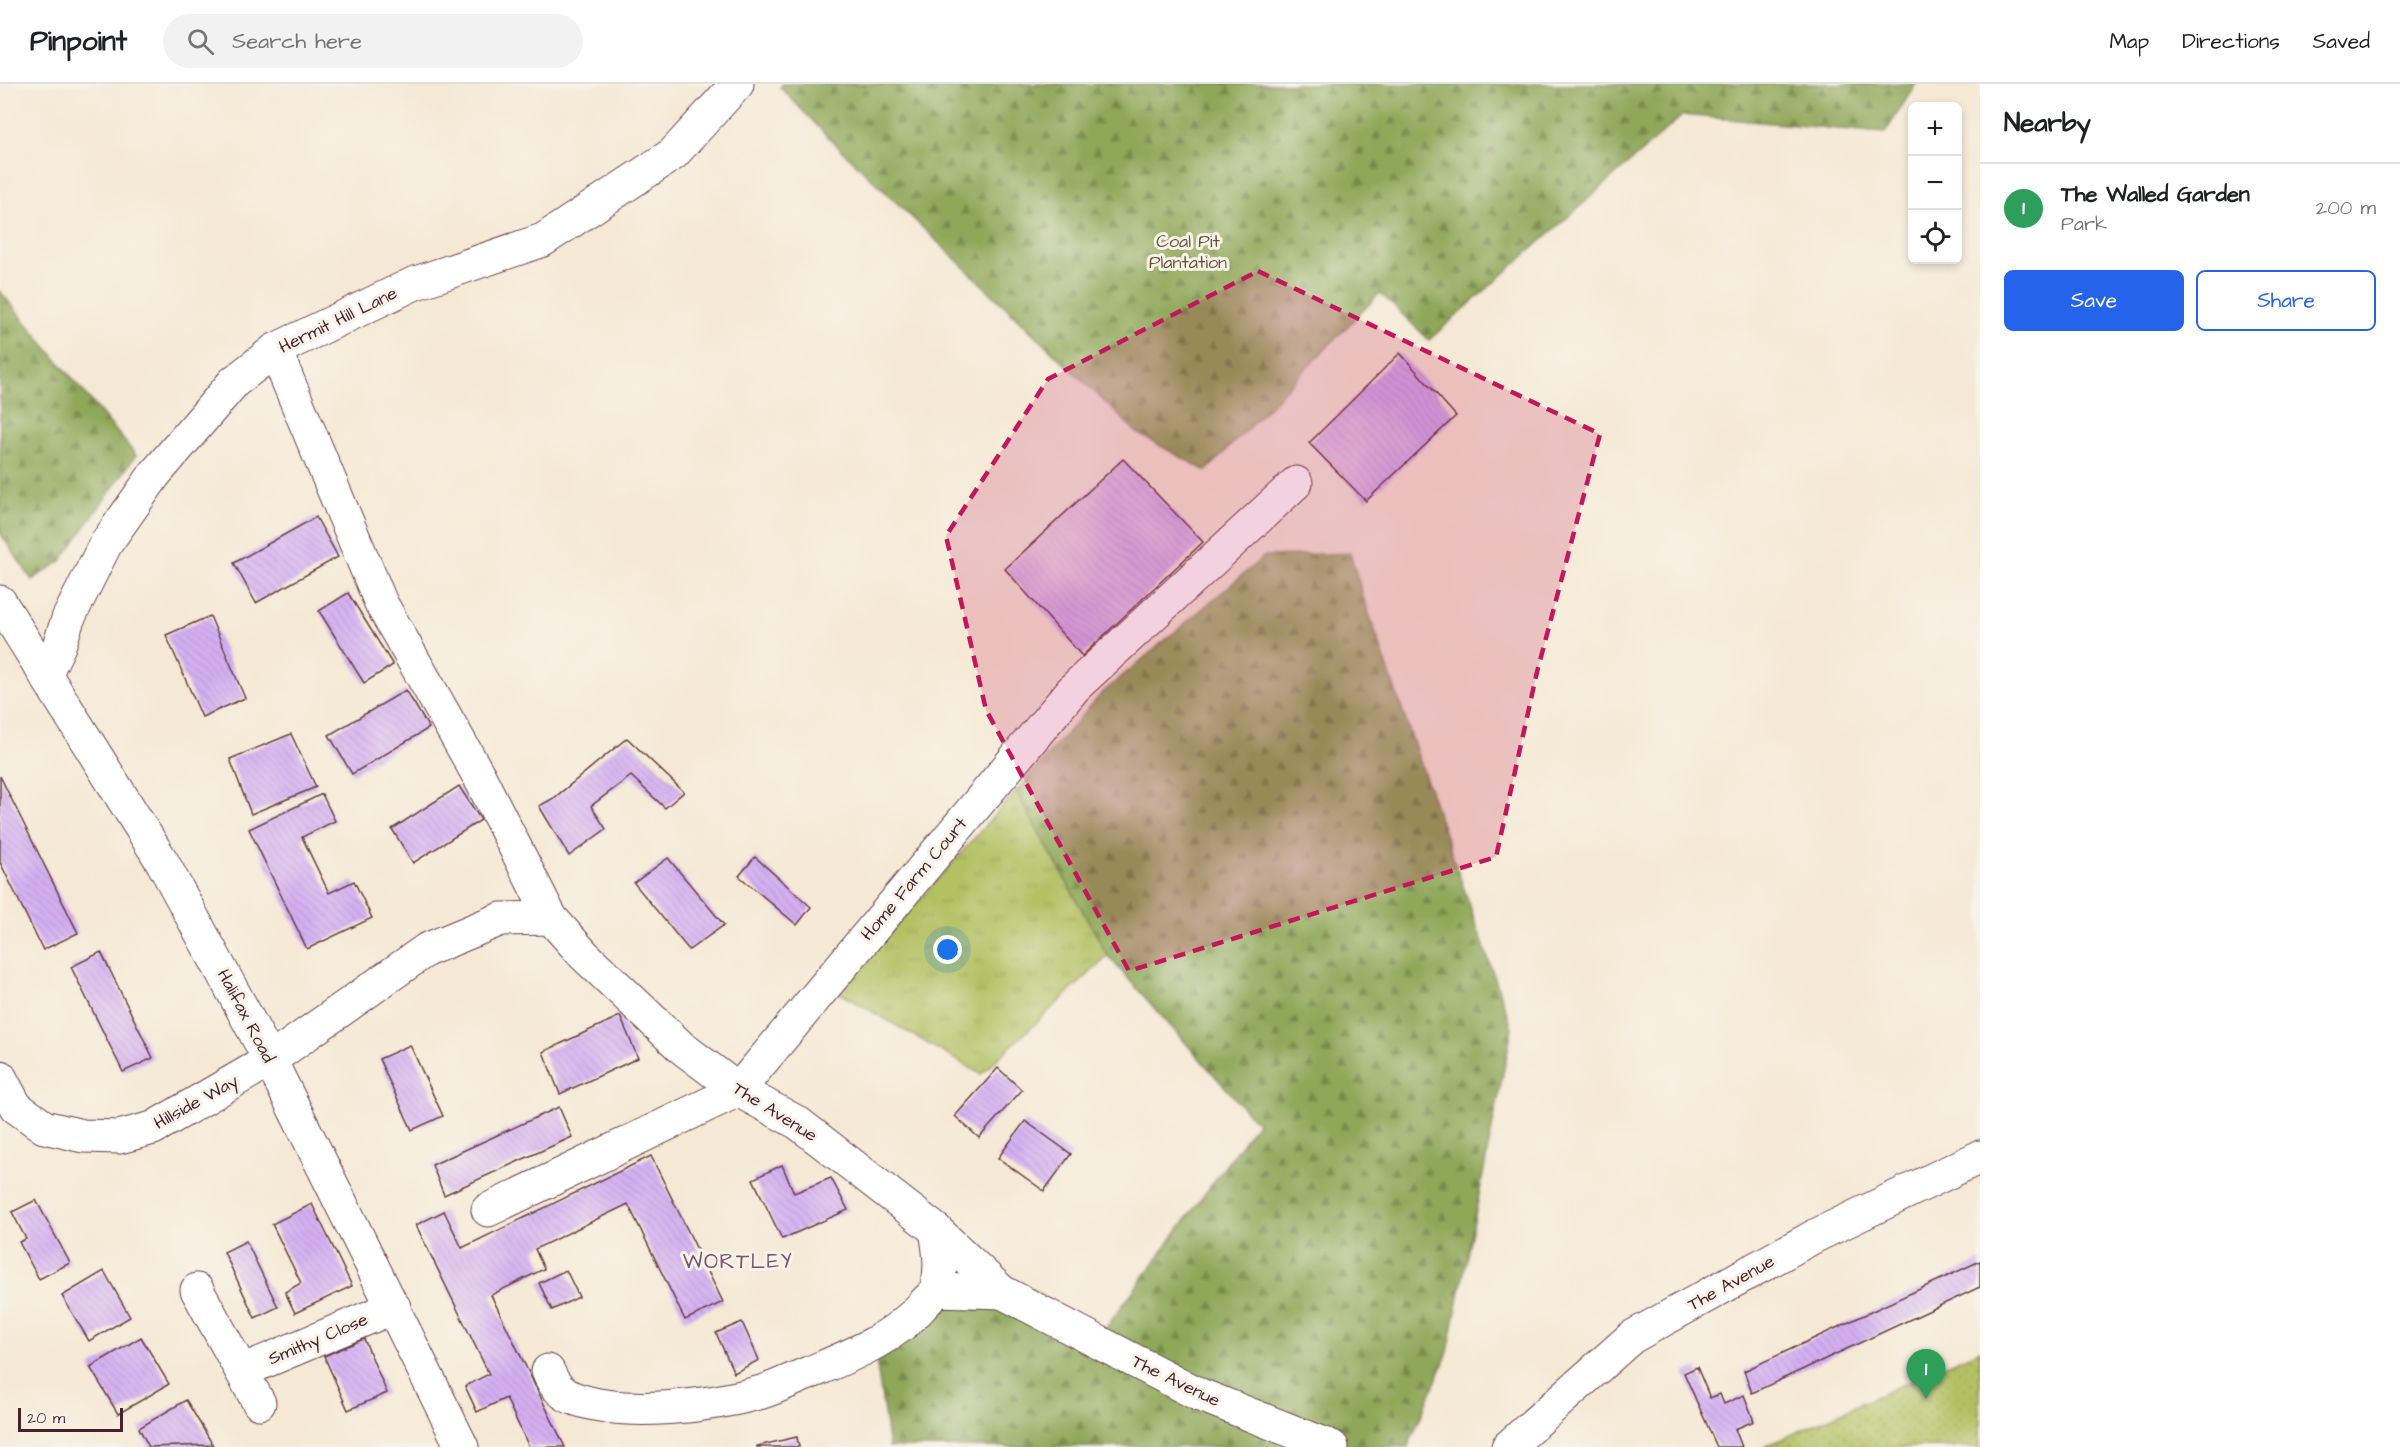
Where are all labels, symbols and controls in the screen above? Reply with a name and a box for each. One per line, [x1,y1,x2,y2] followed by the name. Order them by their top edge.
[163,14,583,68] search box
[30,22,127,61] text: Pinpoint
[184,25,217,58] icon: search
[232,26,362,57] text: Search here
[2109,27,2149,56] text: Map
[2182,27,2280,56] text: Directions
[2313,27,2370,56] text: Saved
[1908,102,1962,264] map controls
[1908,102,1962,156] button: +
[2004,105,2091,141] text: Nearby
[1908,156,1962,210] button: −
[2061,179,2250,210] text: The Walled Garden
[2022,194,2025,222] text: 1
[2316,194,2376,222] text: 200 m
[1908,210,1962,264] button: locate
[2061,210,2107,238] text: Park
[1149,229,1227,275] park label: Coal Pit Plantation
[2004,270,2184,331] button: Save
[2196,270,2376,331] button: Share
[275,280,402,359] street label: Hermit Hill Lane
[855,811,974,946] street label: Home Farm Court
[933,935,962,964] your location
[211,965,281,1067] street label: Halifax Road
[149,1068,243,1136] street label: Hillside Way
[728,1076,822,1148] street label: The Avenue
[683,1247,793,1276] district label: WORTLEY
[1683,1249,1779,1317] street label: The Avenue
[264,1307,372,1372] street label: Smithy Close
[1128,1349,1225,1413] street label: The Avenue
[1906,1350,1946,1399] pin: 1
[18,1405,123,1432] scale bar
[27,1407,65,1429] text: 20 m

